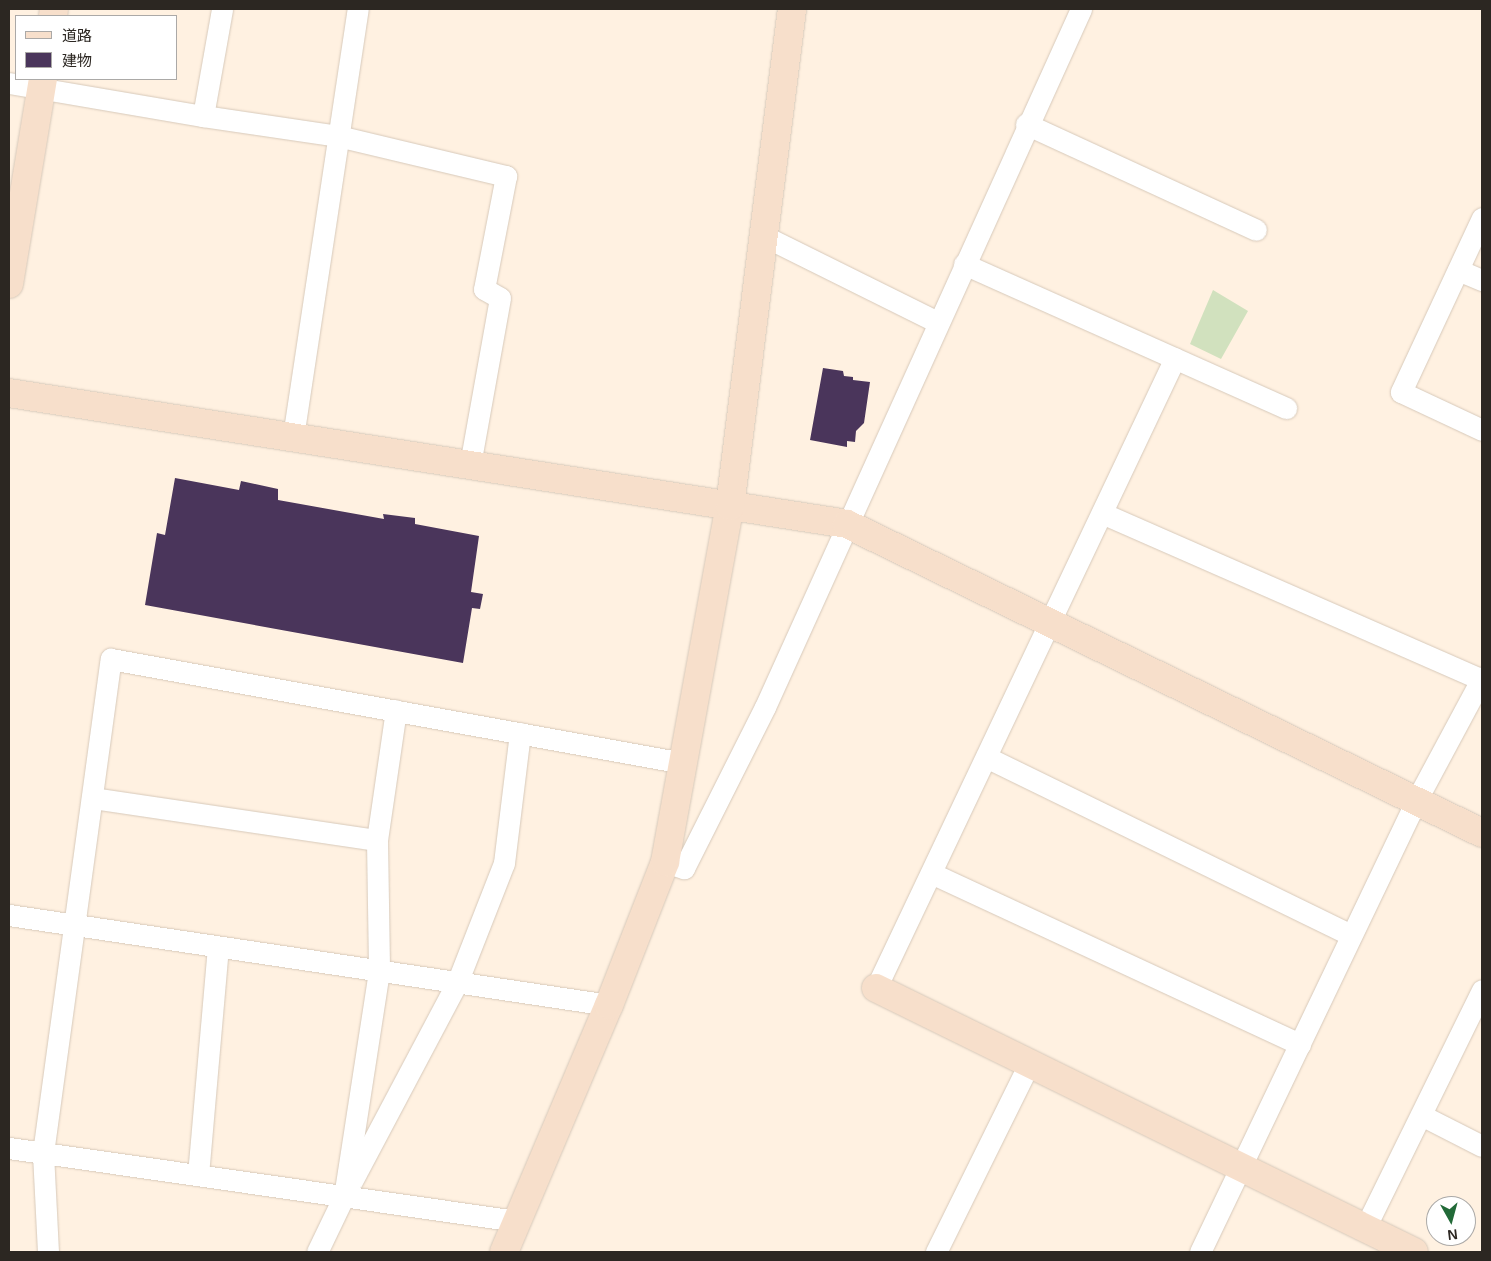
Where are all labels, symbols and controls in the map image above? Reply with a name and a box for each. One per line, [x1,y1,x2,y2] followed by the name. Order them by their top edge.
[15,15,178,80] legend
[62,27,92,44] text: 道路
[62,52,92,69] text: 建物
[1426,1196,1476,1246] north arrow
[1447,1226,1459,1243] text: N

